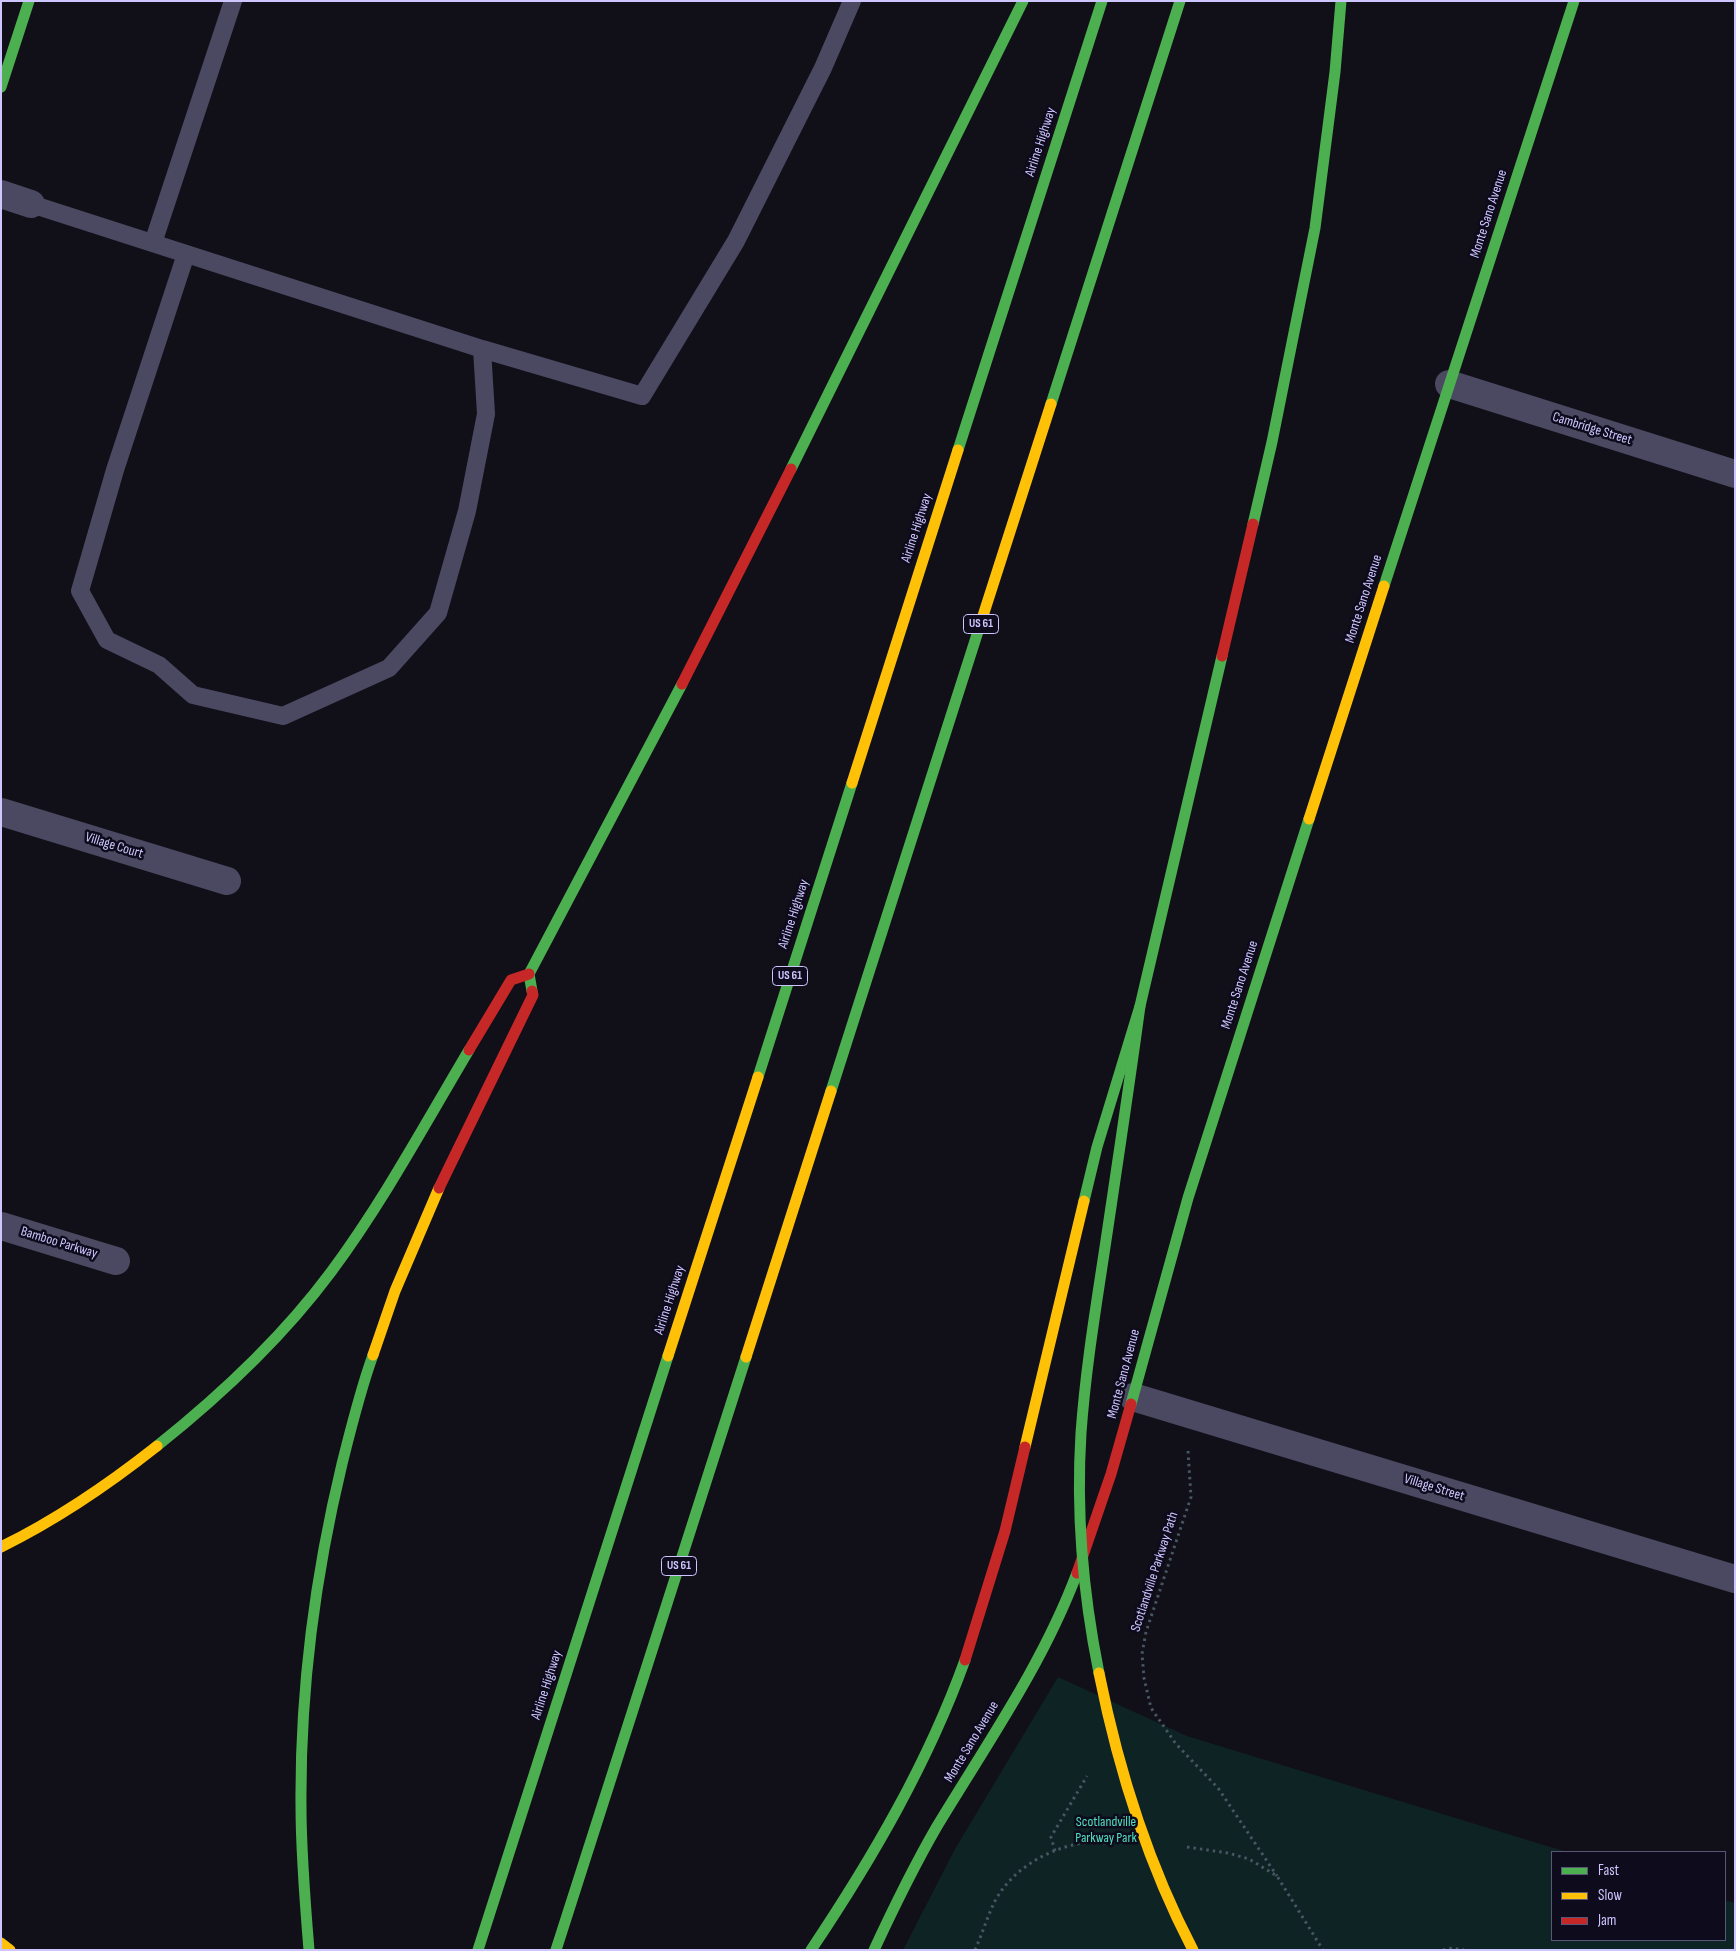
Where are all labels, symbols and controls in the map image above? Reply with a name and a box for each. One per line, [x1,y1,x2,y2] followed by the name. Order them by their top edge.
[1022,105,1060,179] street label: Airline Highway
[1467,168,1511,260] street label: Monte Sano Avenue
[1550,409,1634,449] street label: Cambridge Street
[898,491,936,565] street label: Airline Highway
[1342,553,1386,645] street label: Monte Sano Avenue
[964,614,998,634] road number: US 61
[83,829,145,863] street label: Village Court
[775,877,813,951] street label: Airline Highway
[1218,939,1262,1031] street label: Monte Sano Avenue
[772,966,808,986] road number: US 61
[19,1223,99,1263] street label: Bamboo Parkway
[651,1263,689,1337] street label: Airline Highway
[1104,1327,1144,1421] street label: Monte Sano Avenue
[1402,1471,1466,1505] street label: Village Street
[1128,1510,1182,1634] street label: Scotlandville Parkway Path
[662,1556,696,1575] road number: US 61
[528,1648,566,1722] street label: Airline Highway
[941,1698,1003,1786] street label: Monte Sano Avenue
[1075,1814,1137,1846] park label: Scotlandville Parkway Park
[1551,1851,1726,1941] legend
[1598,1861,1619,1880] text: Fast
[1598,1886,1622,1905] text: Slow
[1598,1911,1616,1930] text: Jam

